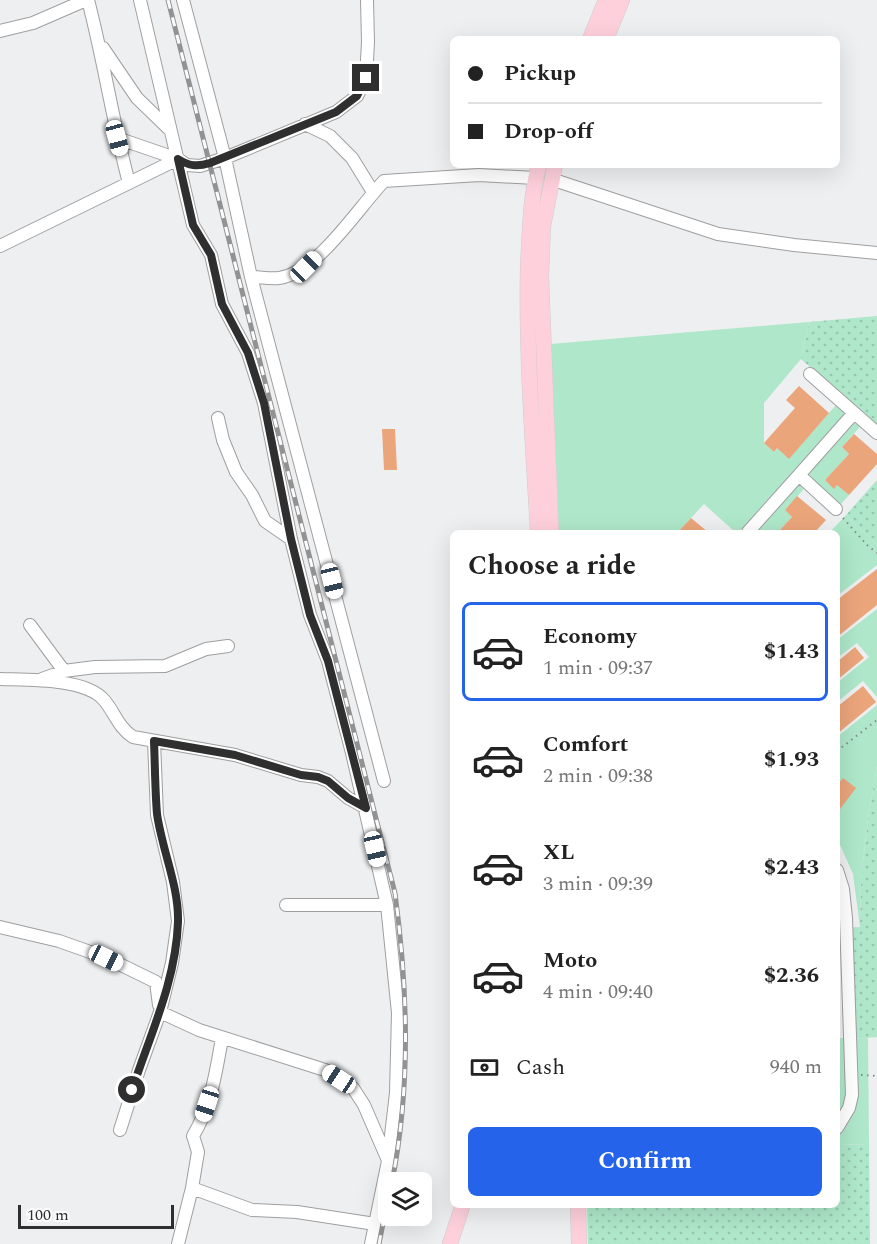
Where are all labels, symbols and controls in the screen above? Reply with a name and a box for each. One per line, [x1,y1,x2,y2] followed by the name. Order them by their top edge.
[504,57,576,90] text: Pickup
[352,64,379,91] route end
[504,115,593,148] text: Drop-off
[104,118,130,158] car
[287,248,325,286] car
[468,545,636,587] text: Choose a ride
[319,561,345,601] car
[543,620,636,653] text: Economy
[471,625,525,679] icon: car
[764,635,819,668] text: $1.43
[543,653,653,683] text: 1 min · 09:37
[543,728,628,761] text: Comfort
[471,733,525,787] icon: car
[764,743,819,776] text: $1.93
[543,761,653,791] text: 2 min · 09:38
[362,829,388,869] car
[543,836,574,869] text: XL
[471,841,525,895] icon: car
[764,851,819,884] text: $2.43
[543,869,653,899] text: 3 min · 09:39
[86,942,126,974] car
[543,944,597,977] text: Moto
[471,949,525,1003] icon: car
[764,959,819,992] text: $2.36
[543,977,653,1007] text: 4 min · 09:40
[468,1051,501,1084] icon: cash
[516,1051,565,1084] text: Cash
[770,1052,822,1082] text: 940 m
[319,1062,359,1096] car
[118,1076,145,1103] route start
[193,1084,221,1124] car
[468,1127,822,1196] button: Confirm
[378,1172,432,1226] map controls
[378,1172,432,1226] button: layers
[18,1202,174,1230] scale bar
[27,1203,69,1227] text: 100 m

